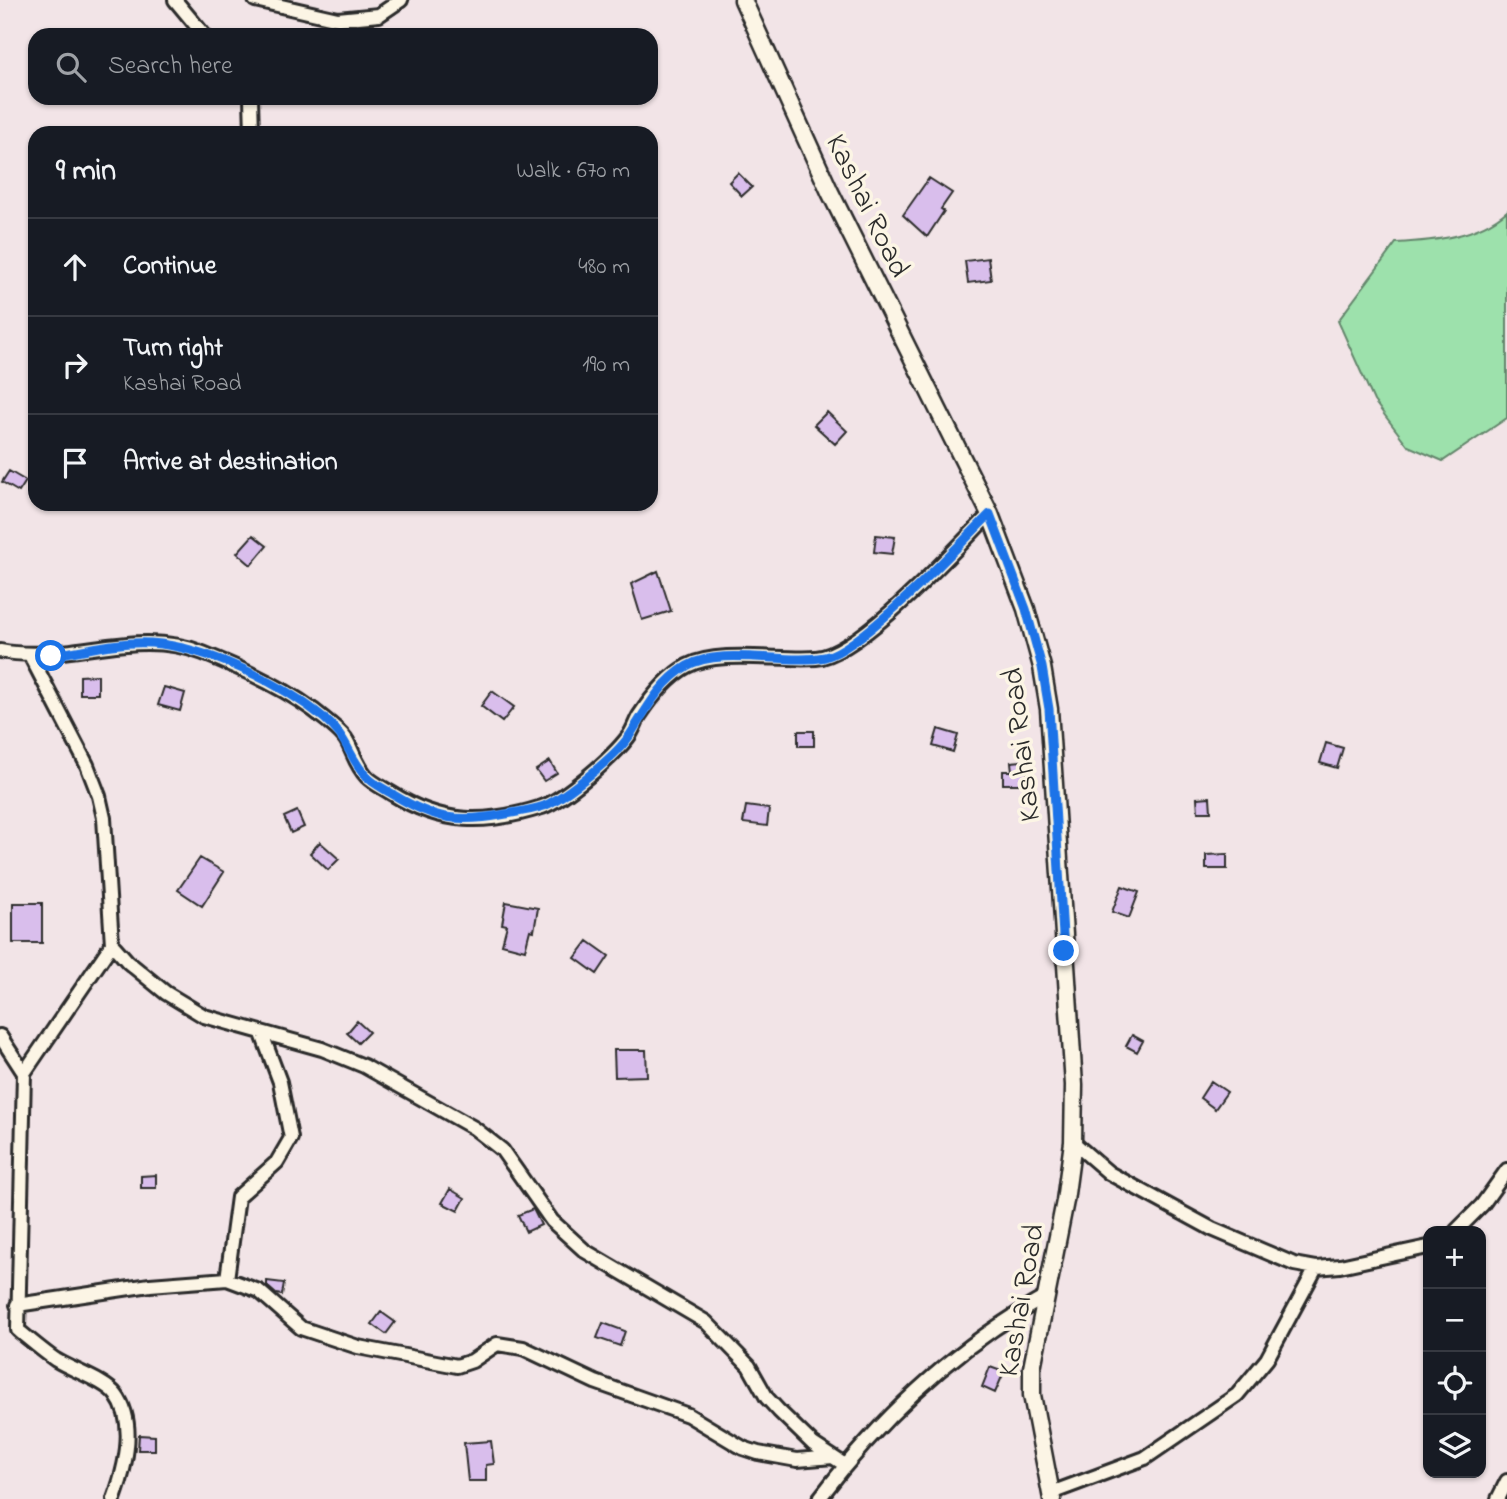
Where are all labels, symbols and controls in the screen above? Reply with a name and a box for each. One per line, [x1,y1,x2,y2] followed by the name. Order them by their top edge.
[28,28,658,105] search box
[52,48,90,86] icon: search
[108,48,233,86] text: Search here
[813,127,920,286] street label: Kashai Road
[56,150,116,194] text: 9 min
[516,155,630,188] text: Walk · 670 m
[56,248,94,286] icon: ahead
[123,248,216,286] text: Continue
[578,251,630,284] text: 480 m
[123,330,223,368] text: Turn right
[56,346,94,384] icon: right
[582,349,630,382] text: 190 m
[123,368,242,401] text: Kashai Road
[56,444,94,482] icon: arrive
[123,444,338,482] text: Arrive at destination
[35,640,66,671] route start
[992,665,1054,824] street label: Kashai Road
[1048,935,1079,966] route end
[988,1220,1058,1380] street label: Kashai Road
[1423,1226,1486,1478] map controls
[1423,1226,1486,1289] button: +
[1423,1289,1486,1352] button: −
[1423,1352,1486,1415] button: locate
[1423,1415,1486,1478] button: layers

